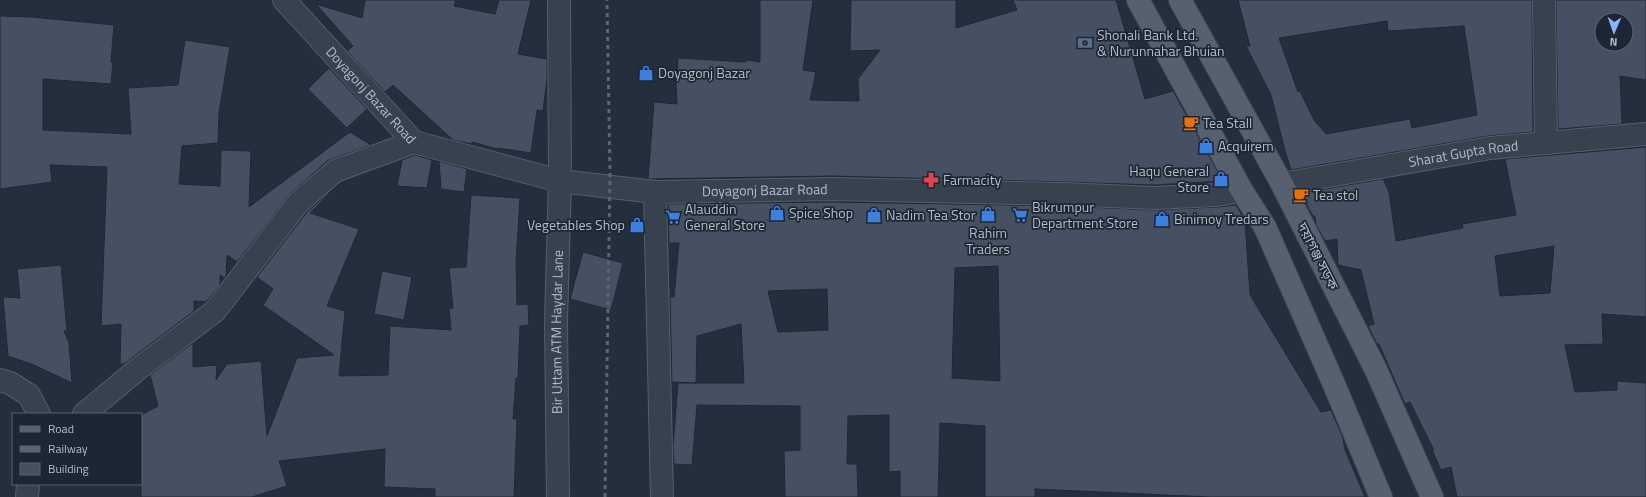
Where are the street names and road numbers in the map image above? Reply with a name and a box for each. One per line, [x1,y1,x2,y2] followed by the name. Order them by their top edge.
[321,41,422,148] street label: Doyagonj Bazar Road
[1407,135,1519,172] street label: Sharat Gupta Road
[702,178,828,201] street label: Doyagonj Bazar Road
[1292,218,1345,294] street label: দয়াগঞ্জ সড়ক
[545,250,568,414] street label: Bir Uttam ATM Haydar Lane

